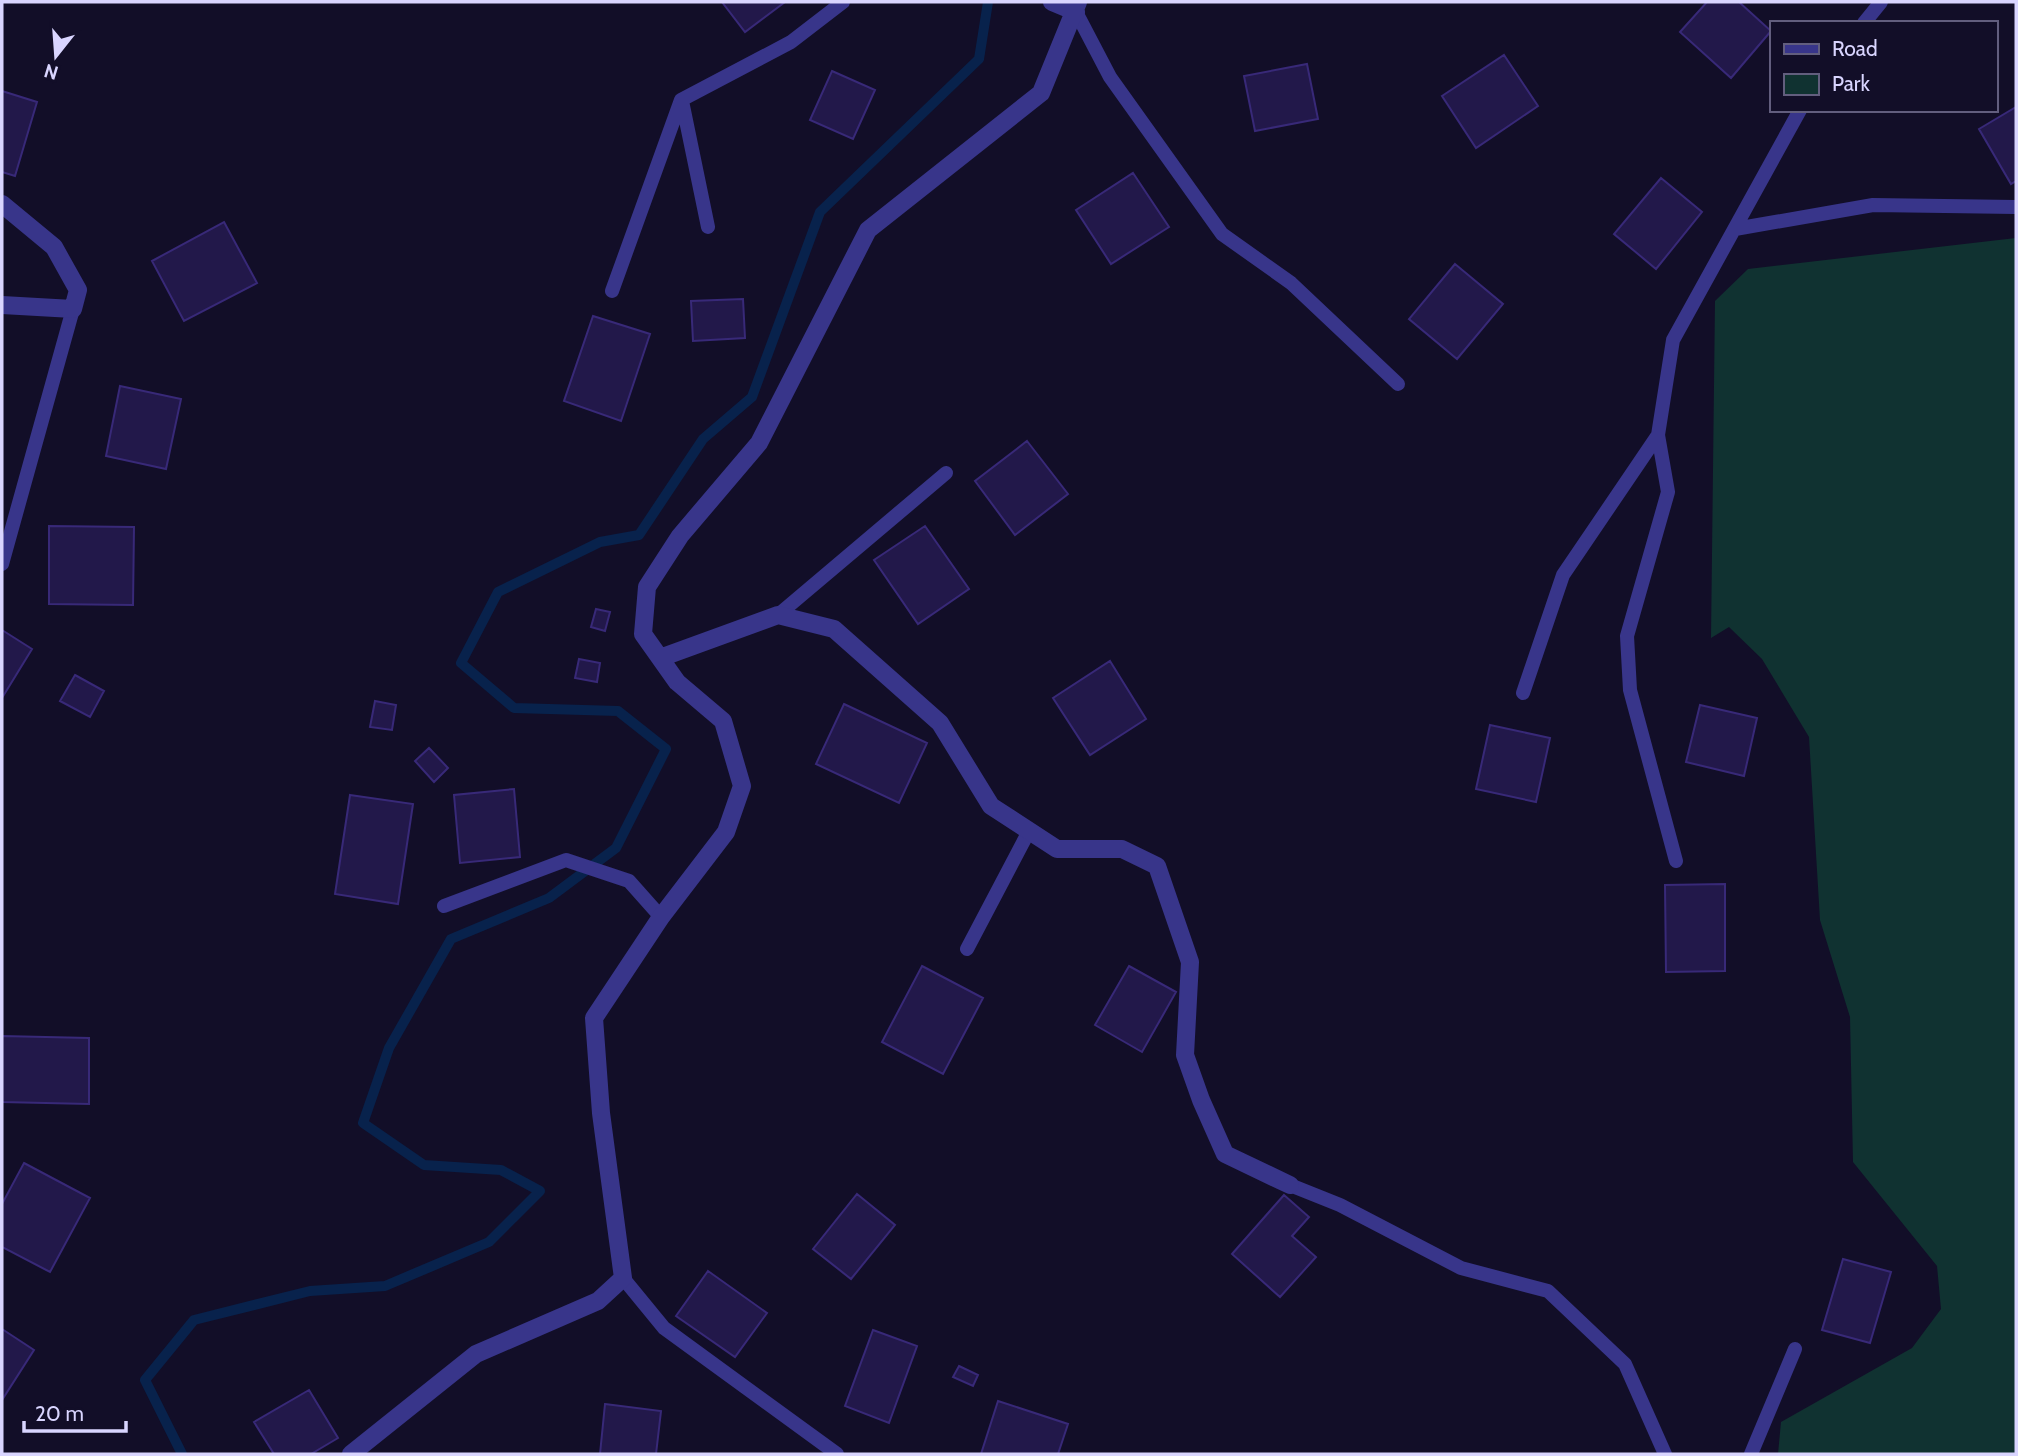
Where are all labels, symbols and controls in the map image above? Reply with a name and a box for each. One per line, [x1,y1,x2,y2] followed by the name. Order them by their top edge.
[21,21,91,91] north arrow
[1770,21,1997,112] legend
[1832,36,1878,61] text: Road
[41,59,61,85] text: N
[1832,71,1870,96] text: Park
[24,1390,126,1434] scale bar
[35,1401,84,1426] text: 20 m

